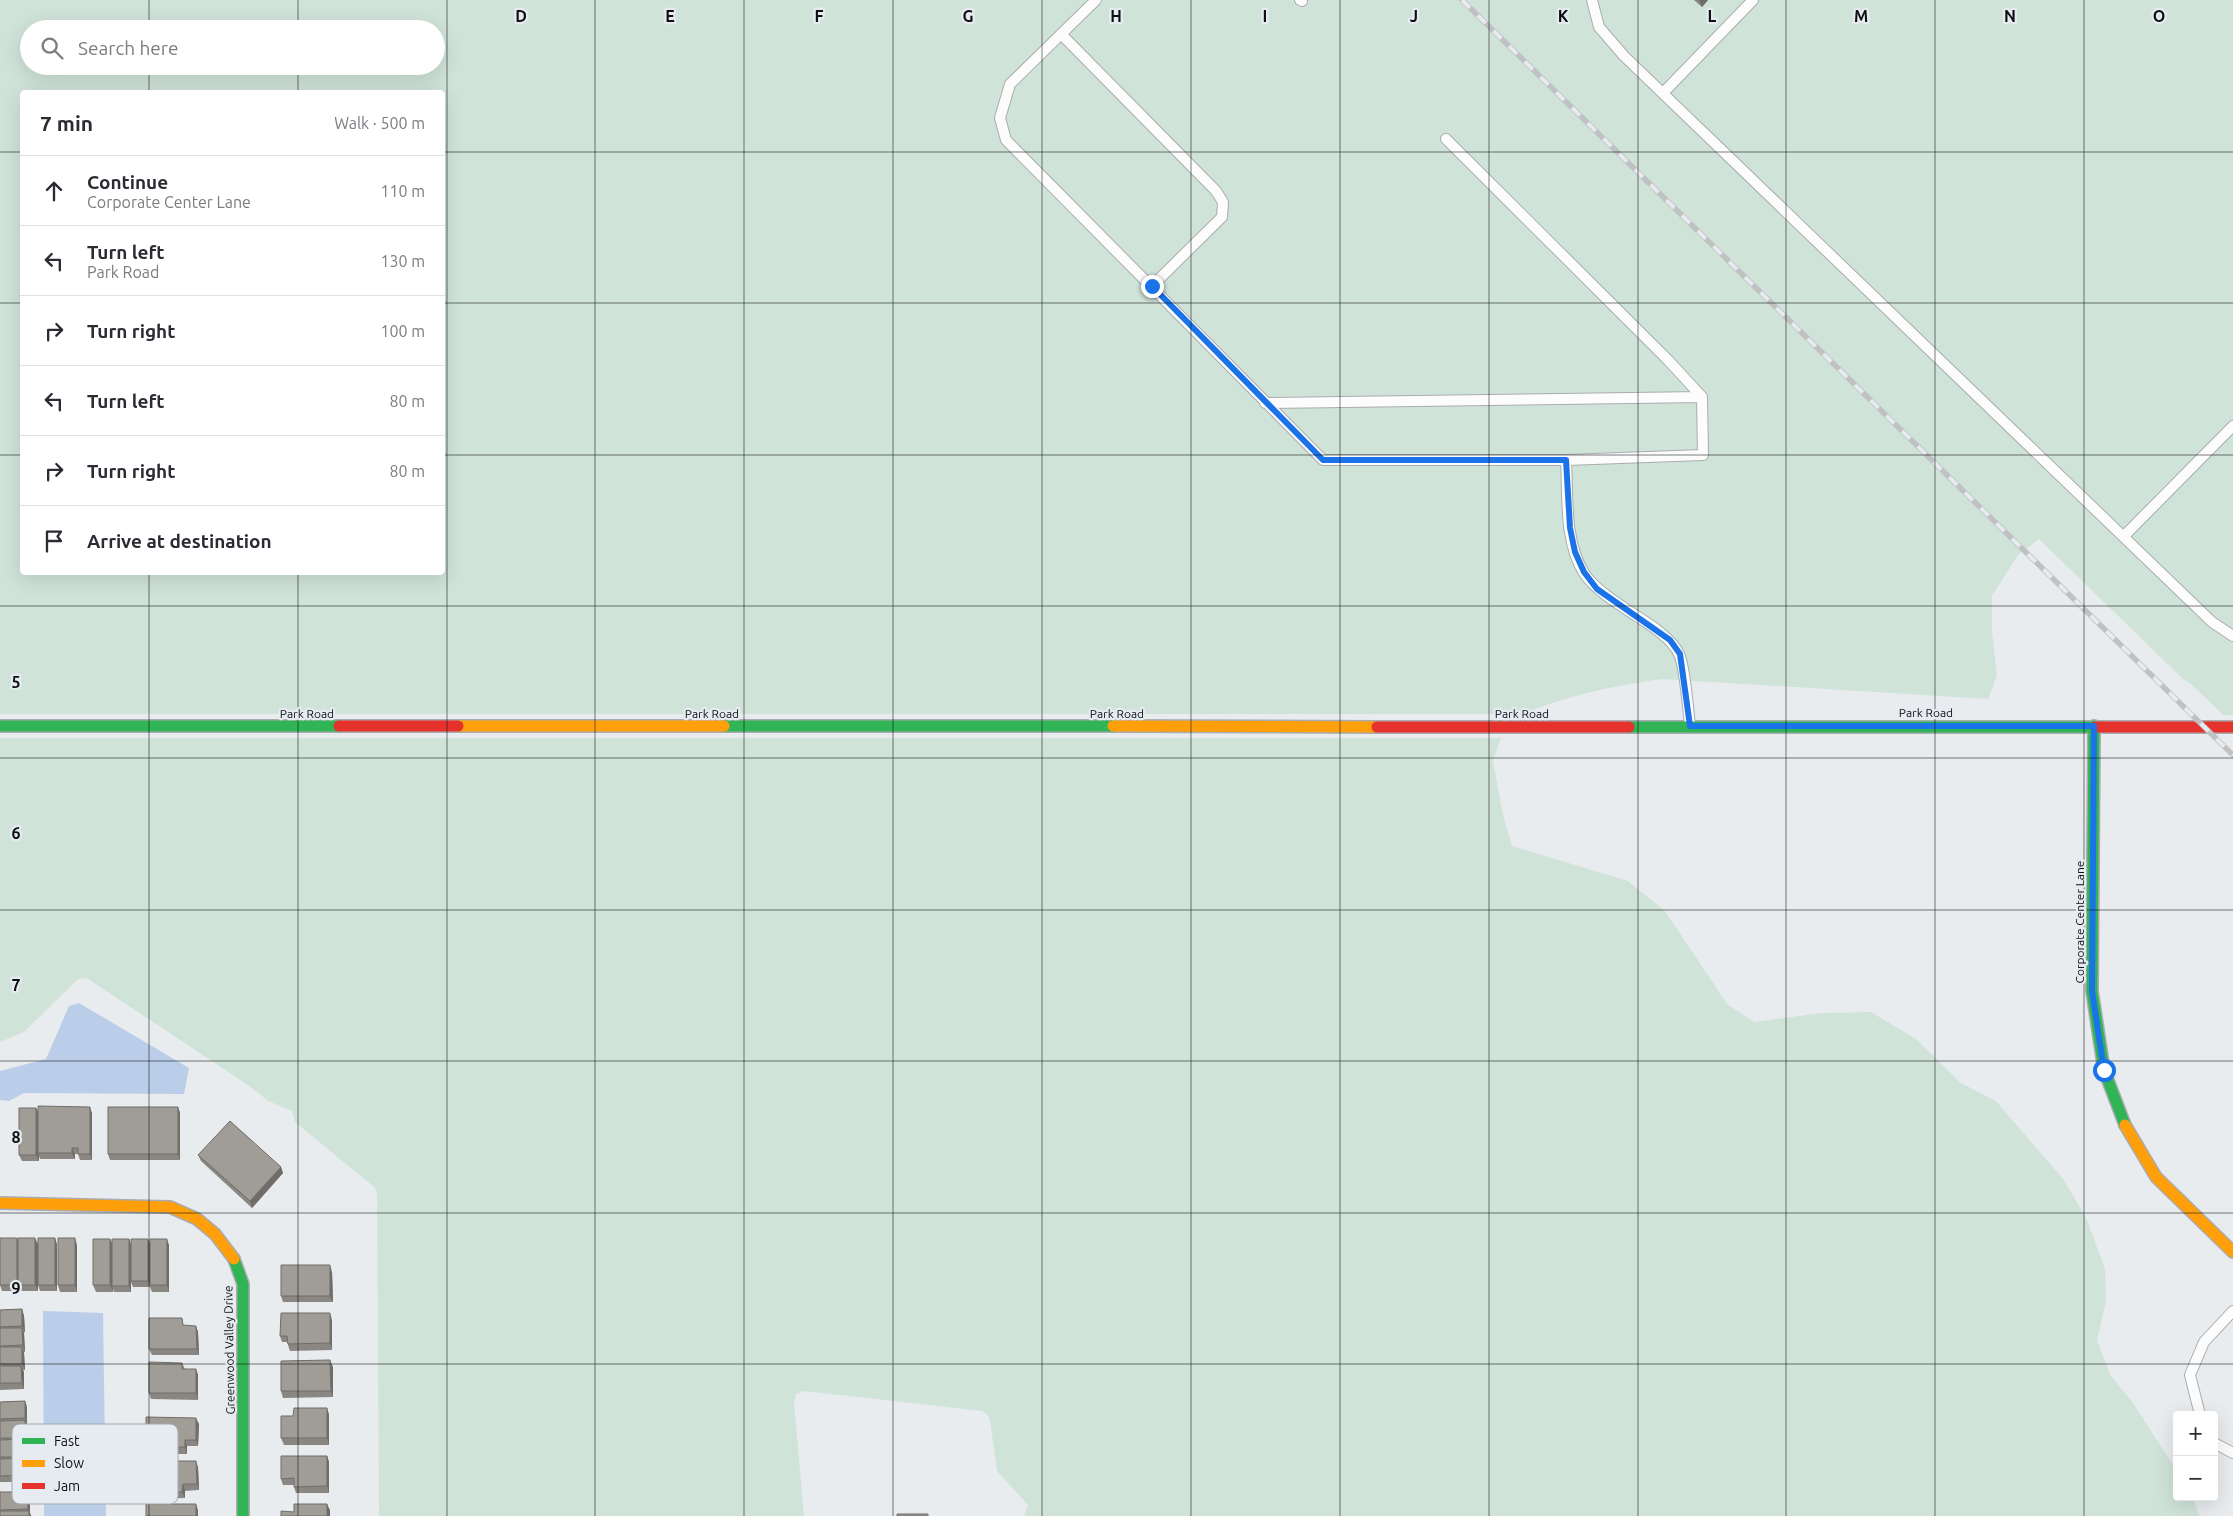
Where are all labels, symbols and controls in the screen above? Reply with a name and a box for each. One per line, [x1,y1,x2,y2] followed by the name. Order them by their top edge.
[515,7,527,25] text: D
[665,7,675,25] text: E
[815,7,824,25] text: F
[962,7,974,25] text: G
[1110,7,1122,25] text: H
[1263,7,1267,25] text: I
[1410,7,1418,25] text: J
[1558,7,1569,25] text: K
[1708,7,1717,25] text: L
[1854,7,1868,25] text: M
[2004,7,2016,25] text: N
[2153,7,2165,25] text: O
[20,20,445,75] search box
[38,34,66,62] icon: search
[78,37,178,59] text: Search here
[40,111,93,135] text: 7 min
[334,114,425,132] text: Walk · 500 m
[87,171,168,193] text: Continue
[40,177,68,205] icon: ahead
[380,182,425,200] text: 110 m
[87,193,251,211] text: Corporate Center Lane
[87,241,165,263] text: Turn left
[40,247,68,275] icon: left
[380,252,425,270] text: 130 m
[87,263,159,281] text: Park Road
[1141,275,1164,298] route end
[40,317,68,345] icon: right
[87,320,175,342] text: Turn right
[380,322,425,340] text: 100 m
[40,387,68,415] icon: left
[87,390,165,412] text: Turn left
[389,392,425,410] text: 80 m
[40,457,68,485] icon: right
[87,460,175,482] text: Turn right
[389,462,425,480] text: 80 m
[40,527,68,555] icon: arrive
[87,530,272,552] text: Arrive at destination
[11,673,21,691] text: 5
[1899,706,1953,719] street label: Park Road
[280,707,334,720] street label: Park Road
[685,707,739,720] street label: Park Road
[1090,707,1144,720] street label: Park Road
[1495,707,1549,720] street label: Park Road
[11,824,21,842] text: 6
[2073,861,2086,983] street label: Corporate Center Lane
[11,976,21,994] text: 7
[2093,1059,2116,1082] route start
[11,1128,21,1146] text: 8
[11,1279,21,1297] text: 9
[221,1285,237,1415] street label: Greenwood Valley Drive
[2173,1411,2218,1501] map controls
[2173,1411,2218,1456] button: +
[12,1424,178,1504] legend
[54,1433,80,1449] text: Fast
[54,1455,84,1471] text: Slow
[2173,1456,2218,1501] button: −
[54,1478,80,1494] text: Jam

